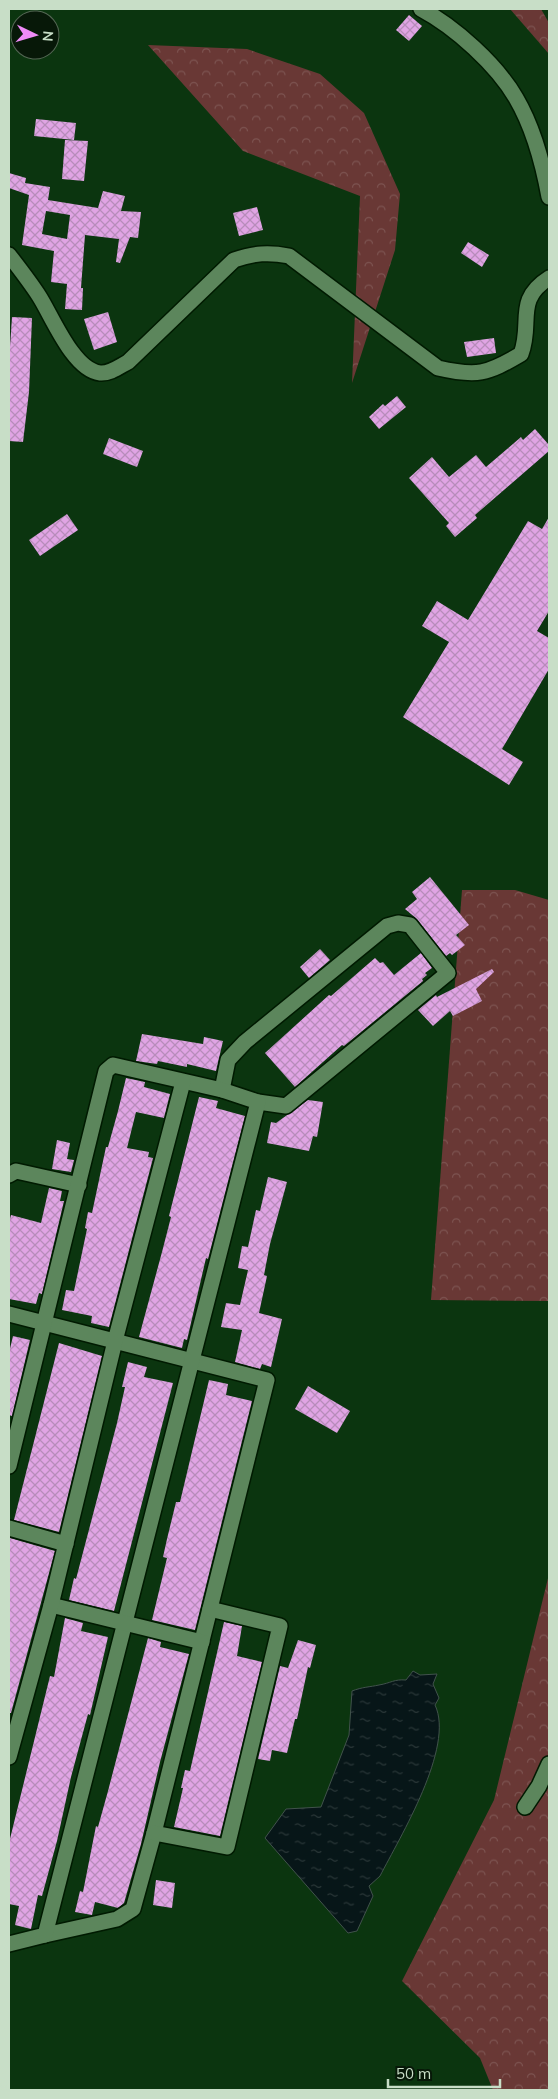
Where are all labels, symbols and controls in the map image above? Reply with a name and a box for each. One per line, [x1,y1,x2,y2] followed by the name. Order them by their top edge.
[10,10,60,60] north arrow
[39,30,57,42] text: N
[388,2056,500,2088] scale bar
[396,2064,431,2083] text: 50 m

